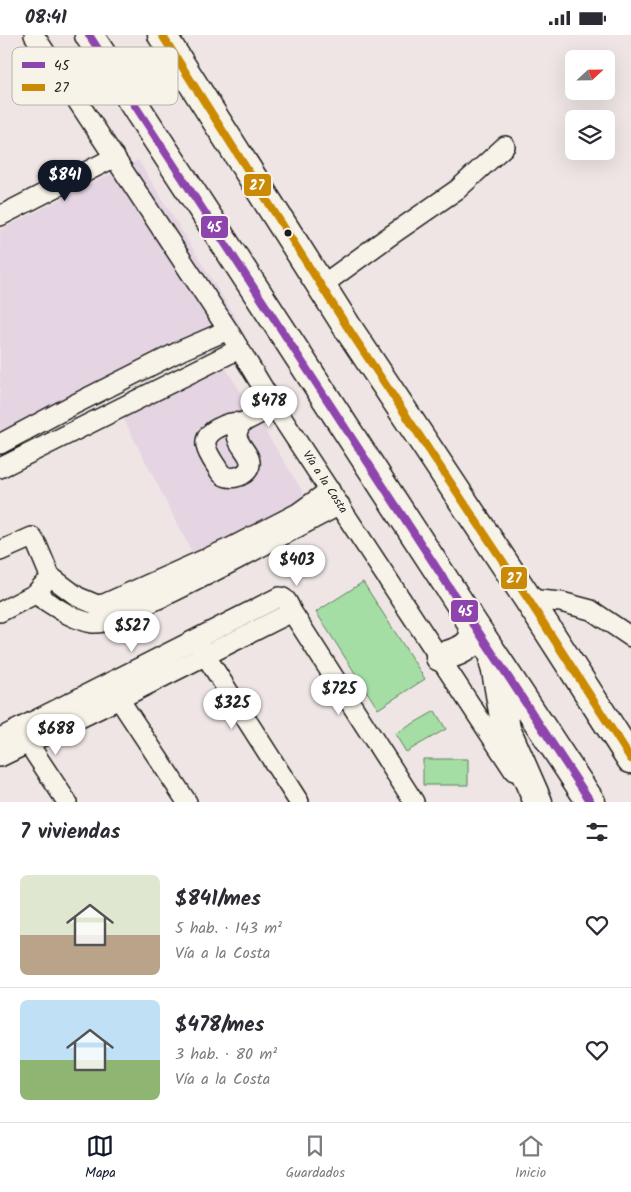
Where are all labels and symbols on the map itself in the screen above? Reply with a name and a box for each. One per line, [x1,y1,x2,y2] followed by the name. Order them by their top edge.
[12,47,178,105] legend
[565,50,615,100] north arrow
[54,55,71,77] text: 45
[54,77,69,99] text: 27
[35,159,95,202] pin: $841
[243,173,272,197] line badge: 27
[250,175,265,197] text: 27
[200,215,229,239] line badge: 45
[207,217,223,239] text: 45
[283,228,293,238] unlabelled marker
[239,385,299,428] pin: $478
[298,447,353,517] street label: Vía a la Costa
[267,545,327,587] pin: $403
[500,566,528,590] line badge: 27
[507,568,522,590] text: 27
[450,599,479,623] line badge: 45
[458,601,474,623] text: 45
[102,611,162,653] pin: $527
[309,673,369,716] pin: $725
[202,687,262,730] pin: $325
[26,713,86,756] pin: $688

